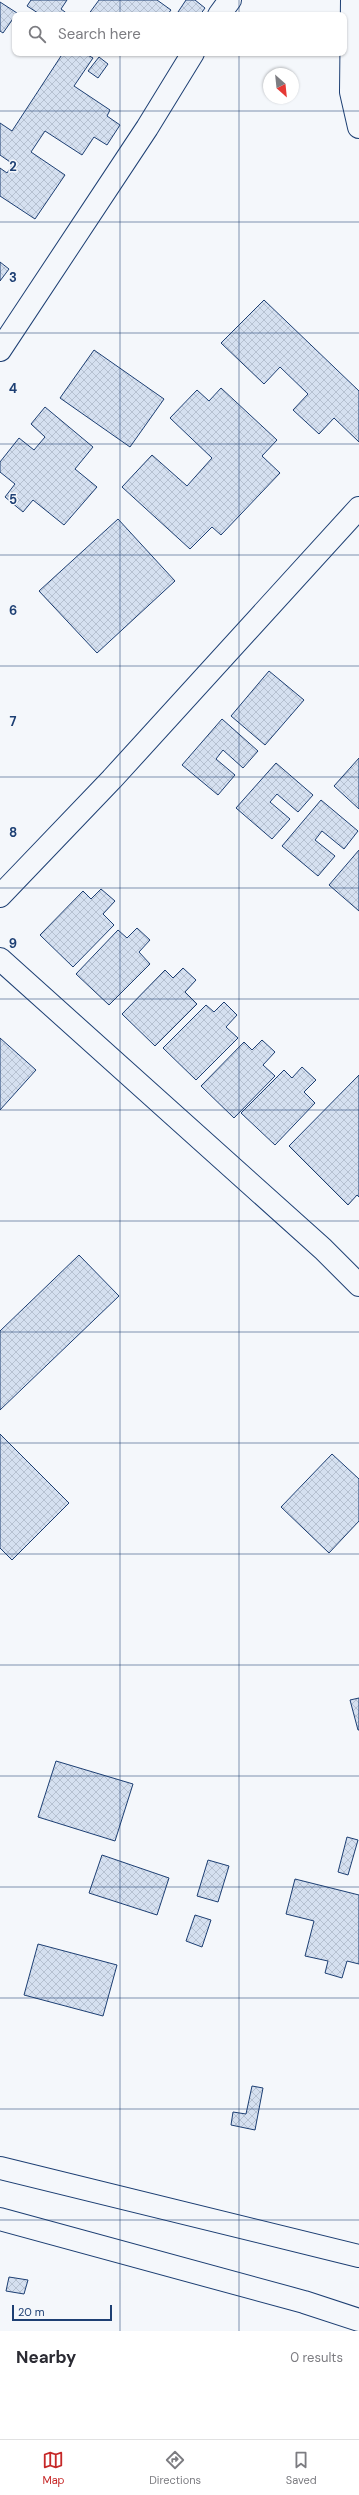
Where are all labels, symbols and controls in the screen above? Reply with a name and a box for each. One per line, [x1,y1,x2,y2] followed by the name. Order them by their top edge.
[12,12,347,56] search box
[26,23,48,45] icon: search
[58,24,141,44] text: Search here
[263,68,299,104] north arrow
[9,158,17,175] text: 2
[9,269,17,286] text: 3
[9,380,17,397] text: 4
[9,491,17,508] text: 5
[9,602,17,619] text: 6
[10,713,17,730] text: 7
[9,824,17,841] text: 8
[9,935,17,952] text: 9
[12,2303,112,2322] scale bar
[18,2305,44,2319] text: 20 m
[16,2346,76,2368] text: Nearby
[290,2349,343,2366] text: 0 results
[42,2449,65,2487] tab: Map
[149,2449,201,2487] tab: Directions
[286,2449,317,2487] tab: Saved

